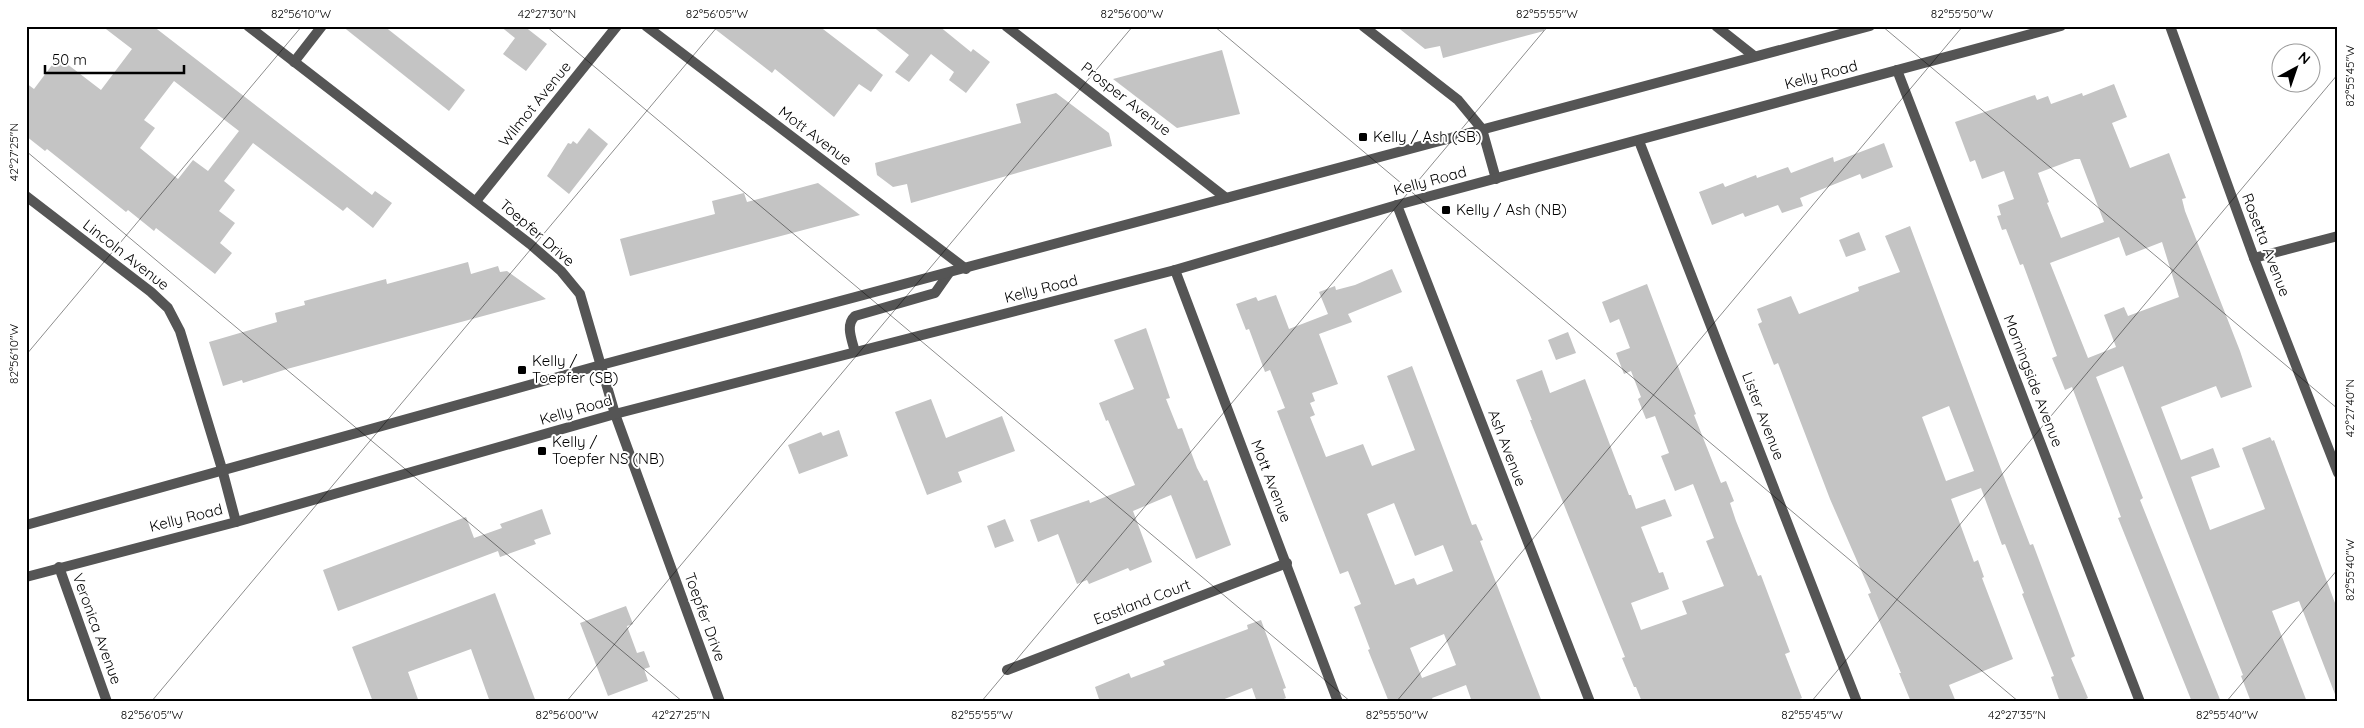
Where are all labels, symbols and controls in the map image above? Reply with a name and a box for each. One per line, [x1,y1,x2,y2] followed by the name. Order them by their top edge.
[271,6,331,21] text: 82°56'10"W
[518,6,576,21] text: 42°27'30"N
[686,6,749,21] text: 82°56'05"W
[1101,6,1164,21] text: 82°56'00"W
[1516,6,1578,21] text: 82°55'55"W
[1931,6,1994,21] text: 82°55'50"W
[45,42,184,74] scale bar
[2272,42,2322,92] north arrow
[2342,45,2357,107] text: 82°55'45"W
[2295,48,2314,68] text: N
[52,50,87,69] text: 50 m
[1782,56,1859,93] street label: Kelly Road
[494,57,575,150] street label: Wilmot Avenue
[1077,57,1175,140] street label: Prosper Avenue
[775,102,856,169] street label: Mott Avenue
[6,123,21,181] text: 42°27'25"N
[1373,127,1481,146] place label: Kelly / Ash (SB)
[1357,131,1369,143] marker: Kelly / Ash (SB)
[1391,162,1468,199] street label: Kelly Road
[2238,190,2295,299] street label: Rosetta Avenue
[496,195,579,270] street label: Toepfer Drive
[1456,200,1567,219] place label: Kelly / Ash (NB)
[1440,204,1452,216] marker: Kelly / Ash (NB)
[79,215,173,294] street label: Lincoln Avenue
[1002,270,1079,307] street label: Kelly Road
[1999,312,2067,450] street label: Morningside Avenue
[6,324,21,384] text: 82°56'10"W
[532,351,618,387] place label: Kelly / Toepfer (SB)
[516,364,528,376] marker: Kelly / Toepfer (SB)
[1738,369,1789,463] street label: Lister Avenue
[2342,379,2357,437] text: 42°27'40"N
[537,390,614,429] street label: Kelly Road
[1484,407,1531,489] street label: Ash Avenue
[552,432,664,468] place label: Kelly / Toepfer NS (NB)
[1247,437,1296,525] street label: Mott Avenue
[536,445,548,457] marker: Kelly / Toepfer NS (NB)
[147,499,224,536] street label: Kelly Road
[2342,539,2357,601] text: 82°55'40"W
[681,570,730,664] street label: Toepfer Drive
[69,571,126,687] street label: Veronica Avenue
[1091,574,1193,629] street label: Eastland Court
[121,707,184,722] text: 82°56'05"W
[536,707,599,722] text: 82°56'00"W
[652,707,710,722] text: 42°27'25"N
[951,707,1013,722] text: 82°55'55"W
[1366,707,1429,722] text: 82°55'50"W
[1781,707,1843,722] text: 82°55'45"W
[1988,707,2046,722] text: 42°27'35"N
[2196,707,2258,722] text: 82°55'40"W

